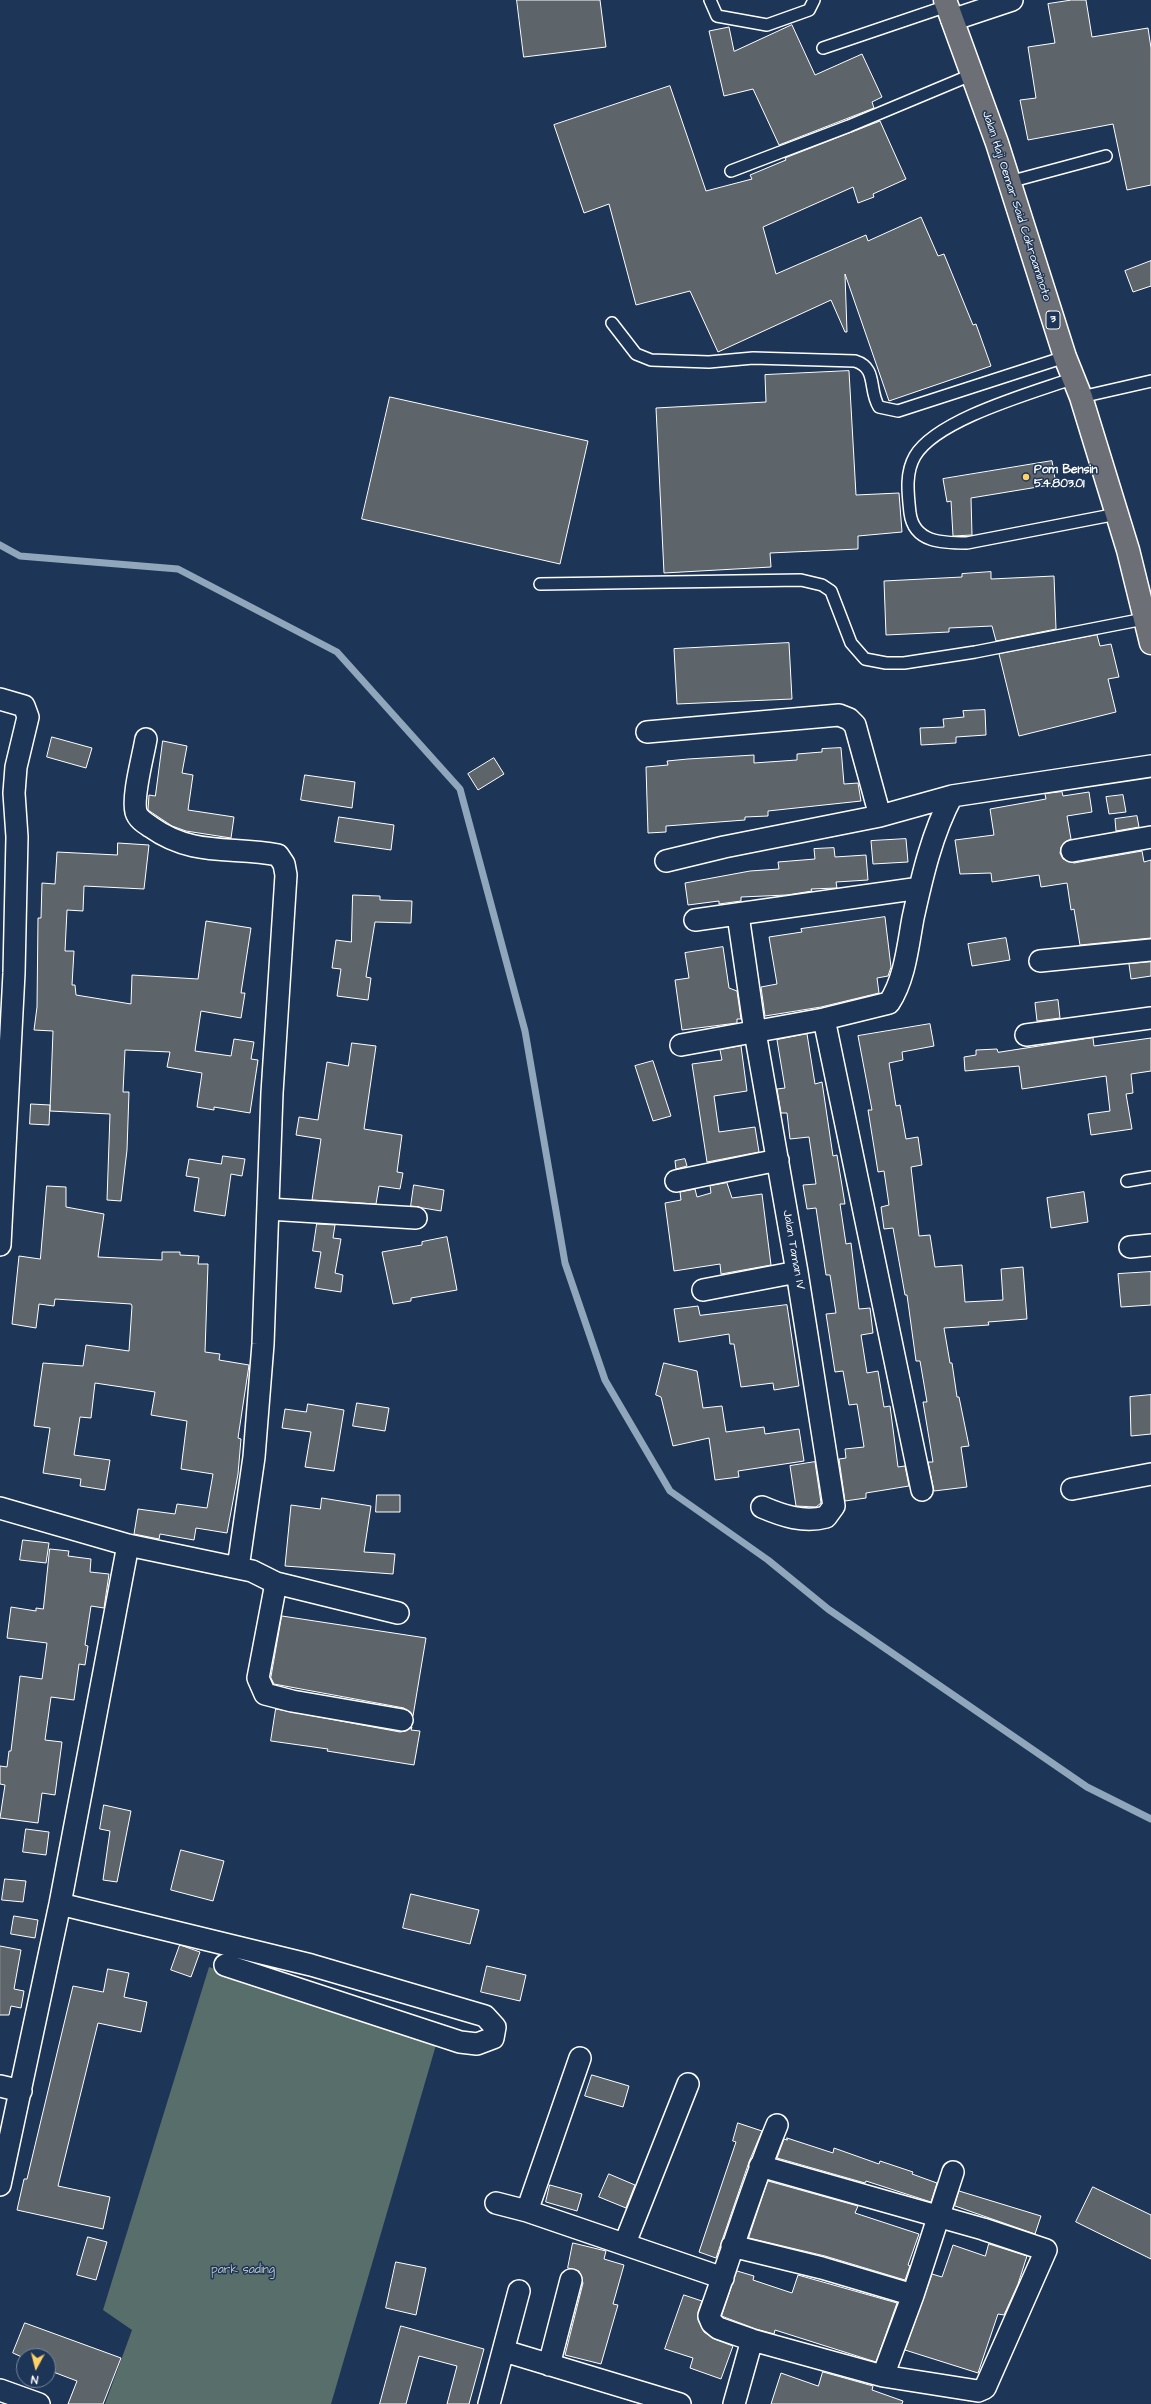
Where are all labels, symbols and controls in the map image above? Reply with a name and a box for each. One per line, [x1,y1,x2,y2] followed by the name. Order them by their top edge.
[978,109,1054,303] street label: Jalan Haji Oemar Said Cokroaminoto
[1046,311,1060,329] road number: 3
[1034,463,1097,491] place label: Pom Bensin 54.803.01
[1021,472,1031,482] marker: Pom Bensin 54.803.01
[779,1209,807,1291] street label: Jalan Taman IV
[211,2263,275,2277] park label: park sading
[16,2348,56,2388] north arrow
[30,2372,39,2387] text: N

